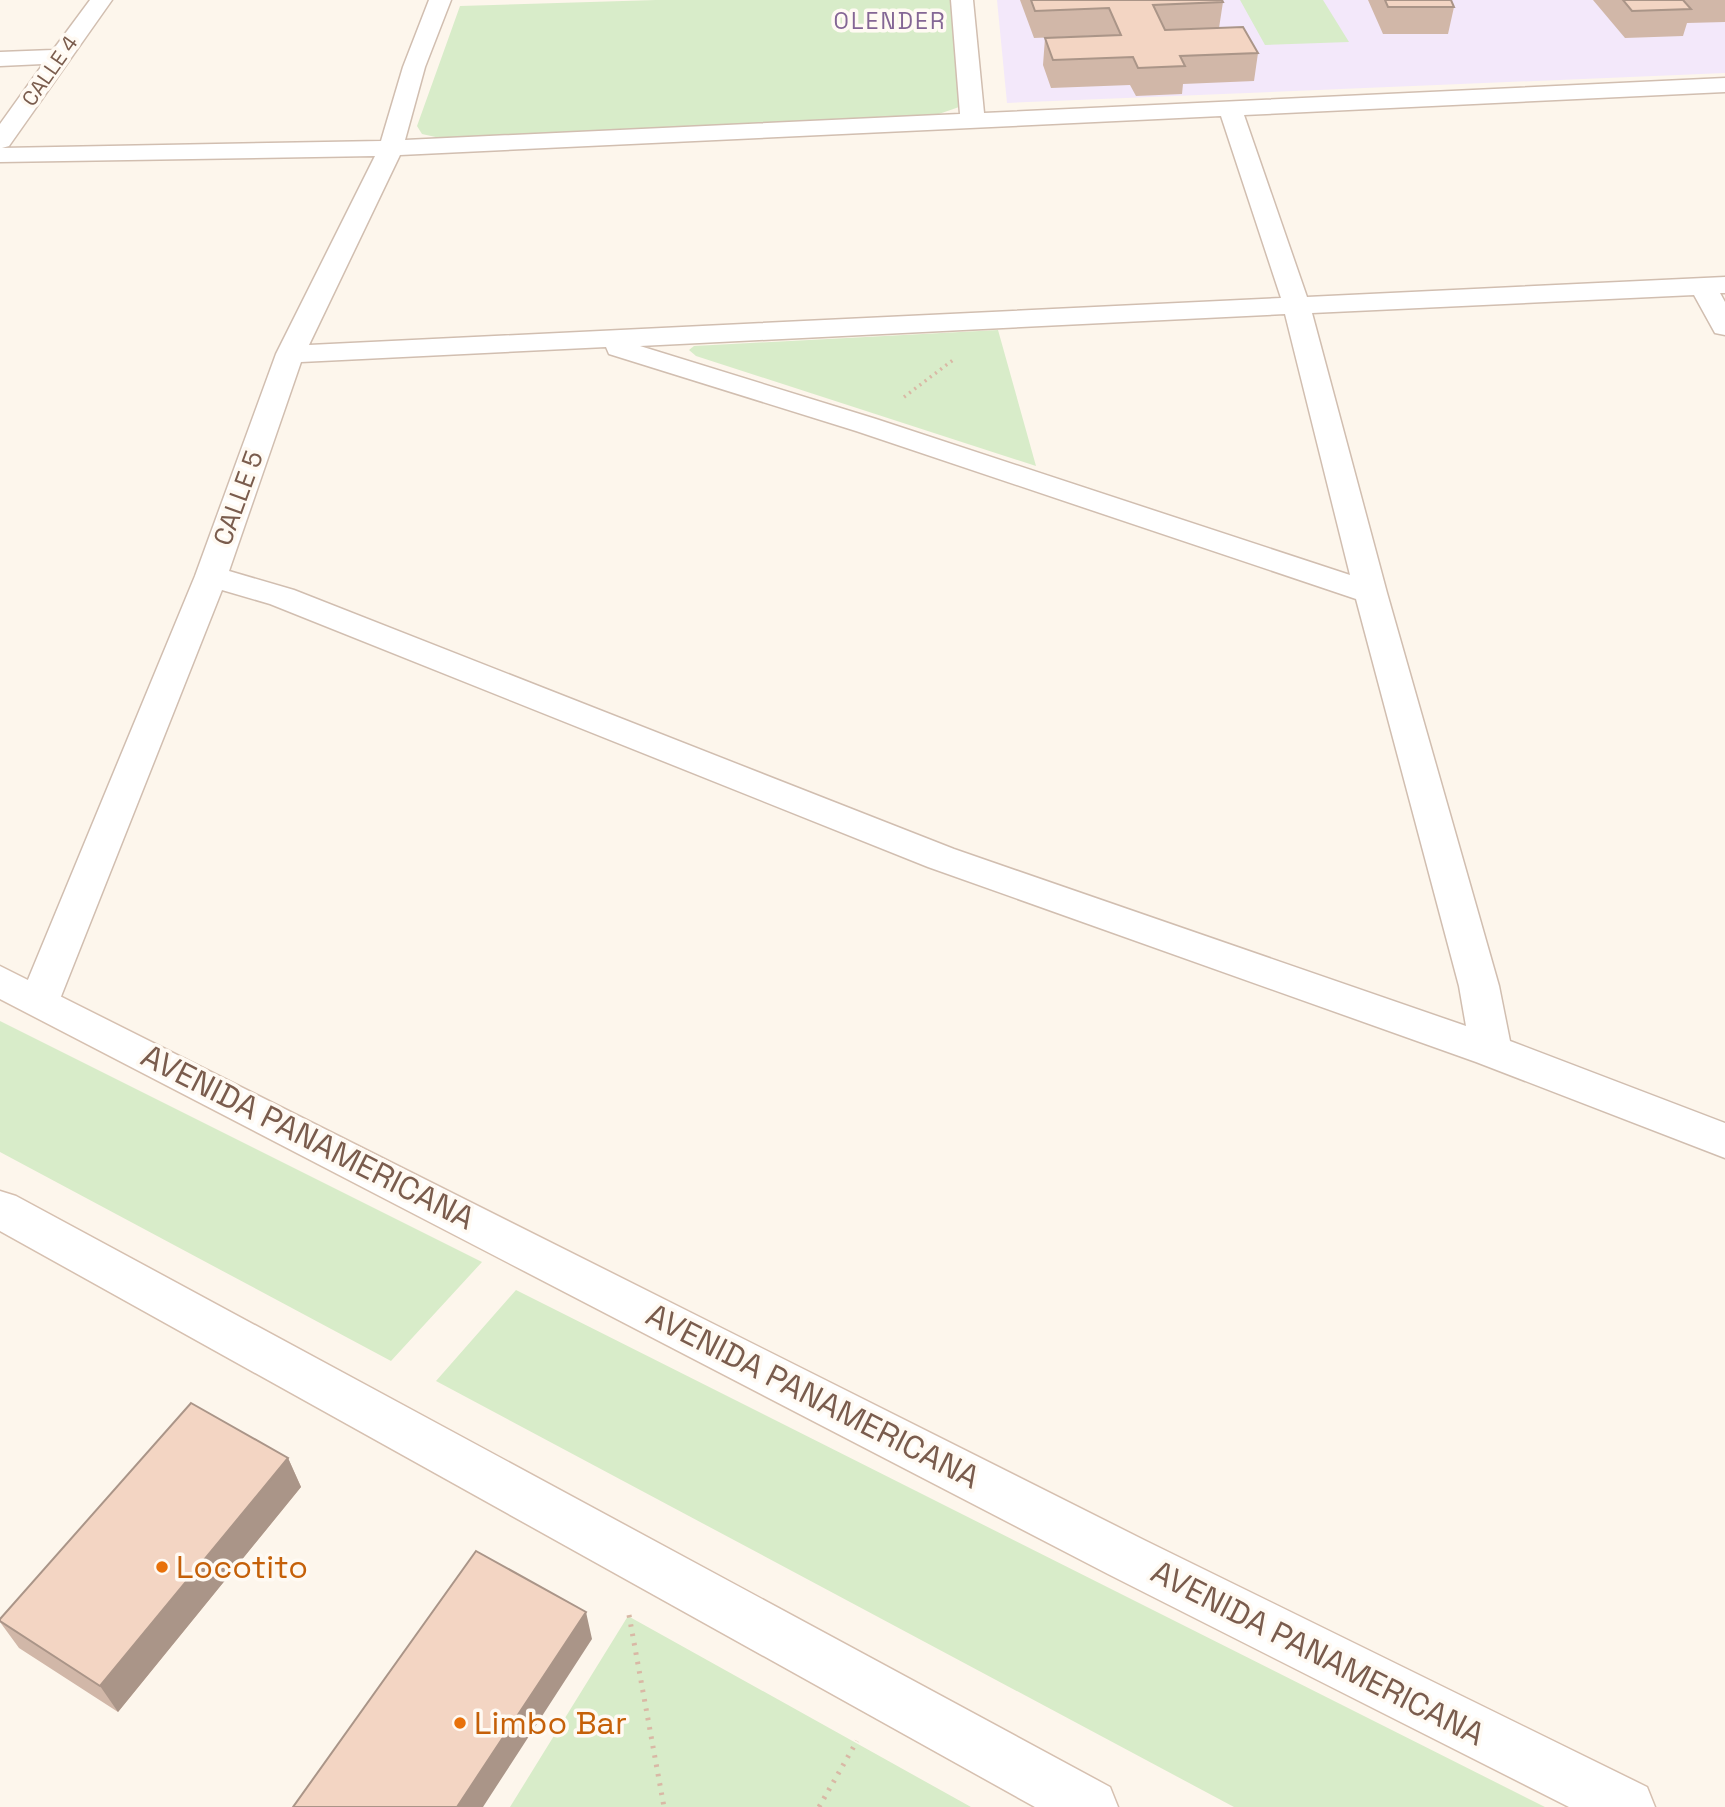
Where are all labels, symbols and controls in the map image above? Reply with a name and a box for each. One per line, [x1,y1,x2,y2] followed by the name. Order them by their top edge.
[834,6,946,36] district label: OLENDER
[16,30,84,111] street label: CALLE 4
[205,446,271,550] street label: CALLE 5
[135,1035,481,1239] street label: AVENIDA PANAMERICANA
[640,1294,986,1498] street label: AVENIDA PANAMERICANA
[176,1547,308,1587] place label: Locotito
[1145,1551,1491,1755] street label: AVENIDA PANAMERICANA
[154,1559,170,1575] marker: Locotito
[474,1703,627,1743] place label: Limbo Bar
[452,1715,468,1731] marker: Limbo Bar

